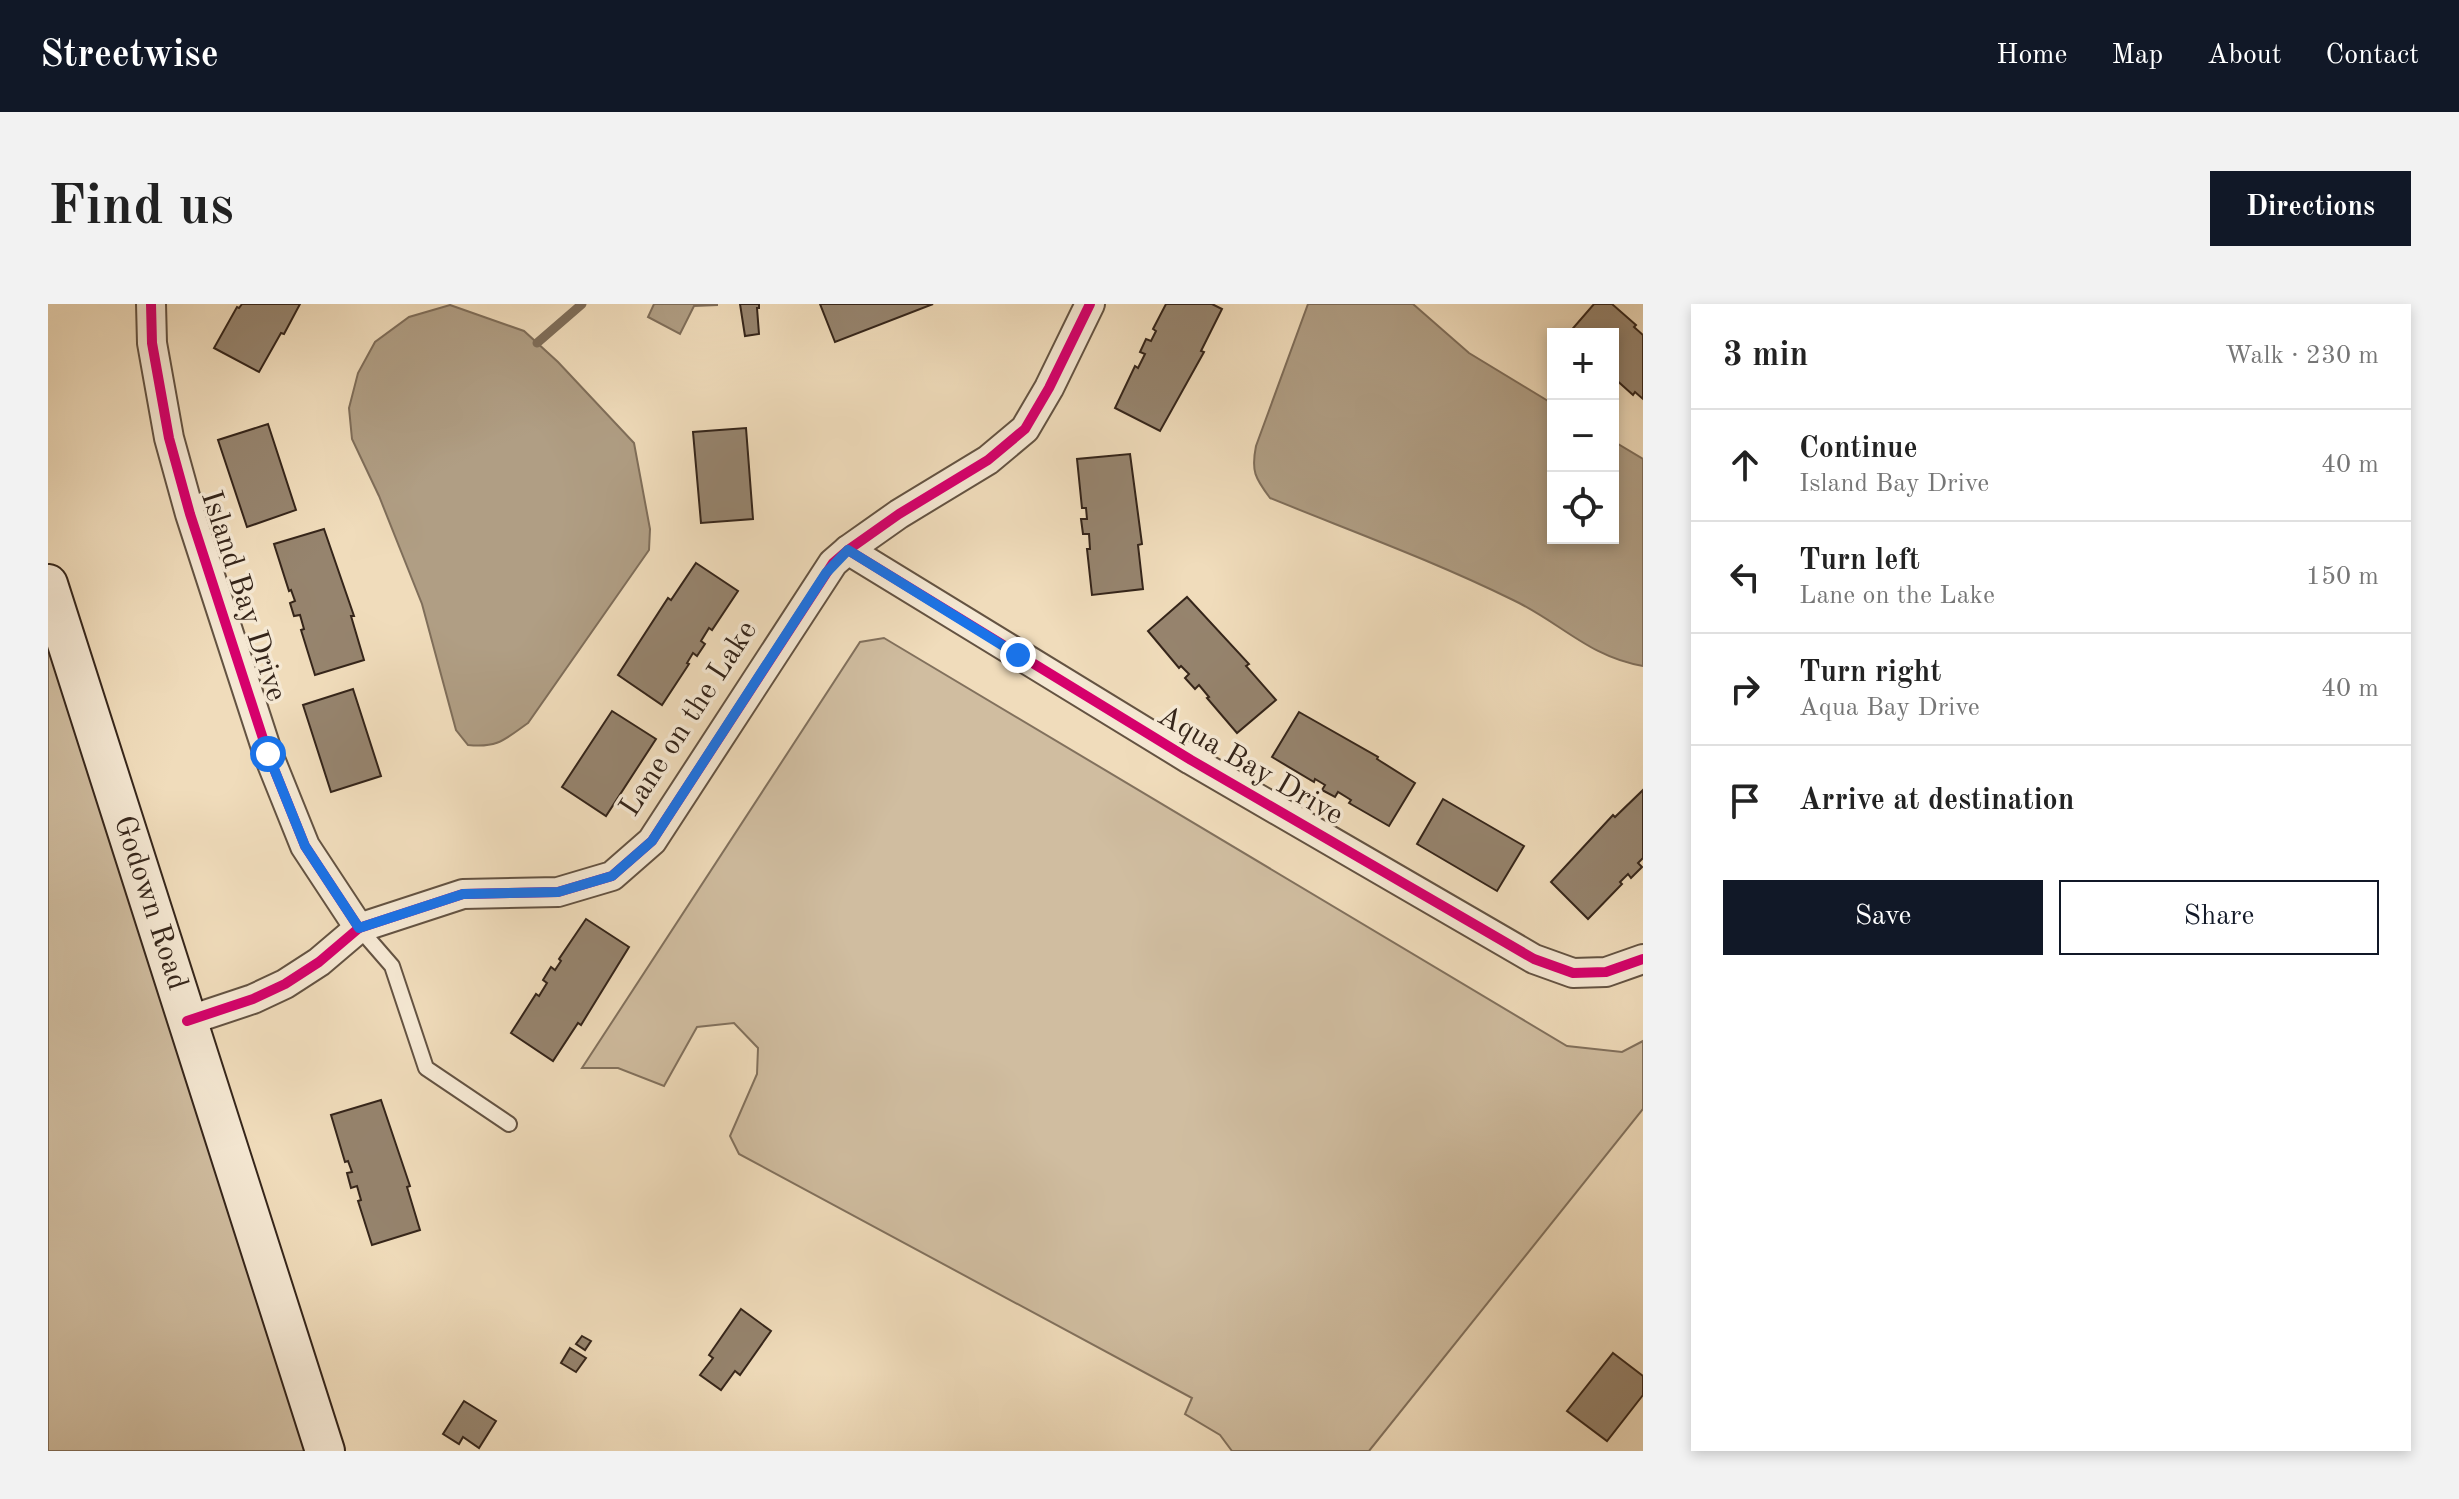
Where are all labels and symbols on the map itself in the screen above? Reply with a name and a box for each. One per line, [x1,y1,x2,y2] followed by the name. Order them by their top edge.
[195,487,291,705] street label: Island Bay Drive
[615,616,763,822] street label: Lane on the Lake
[1000,637,1036,673] route end
[1152,701,1348,831] street label: Aqua Bay Drive
[250,736,286,772] route start
[108,812,192,994] street label: Godown Road

